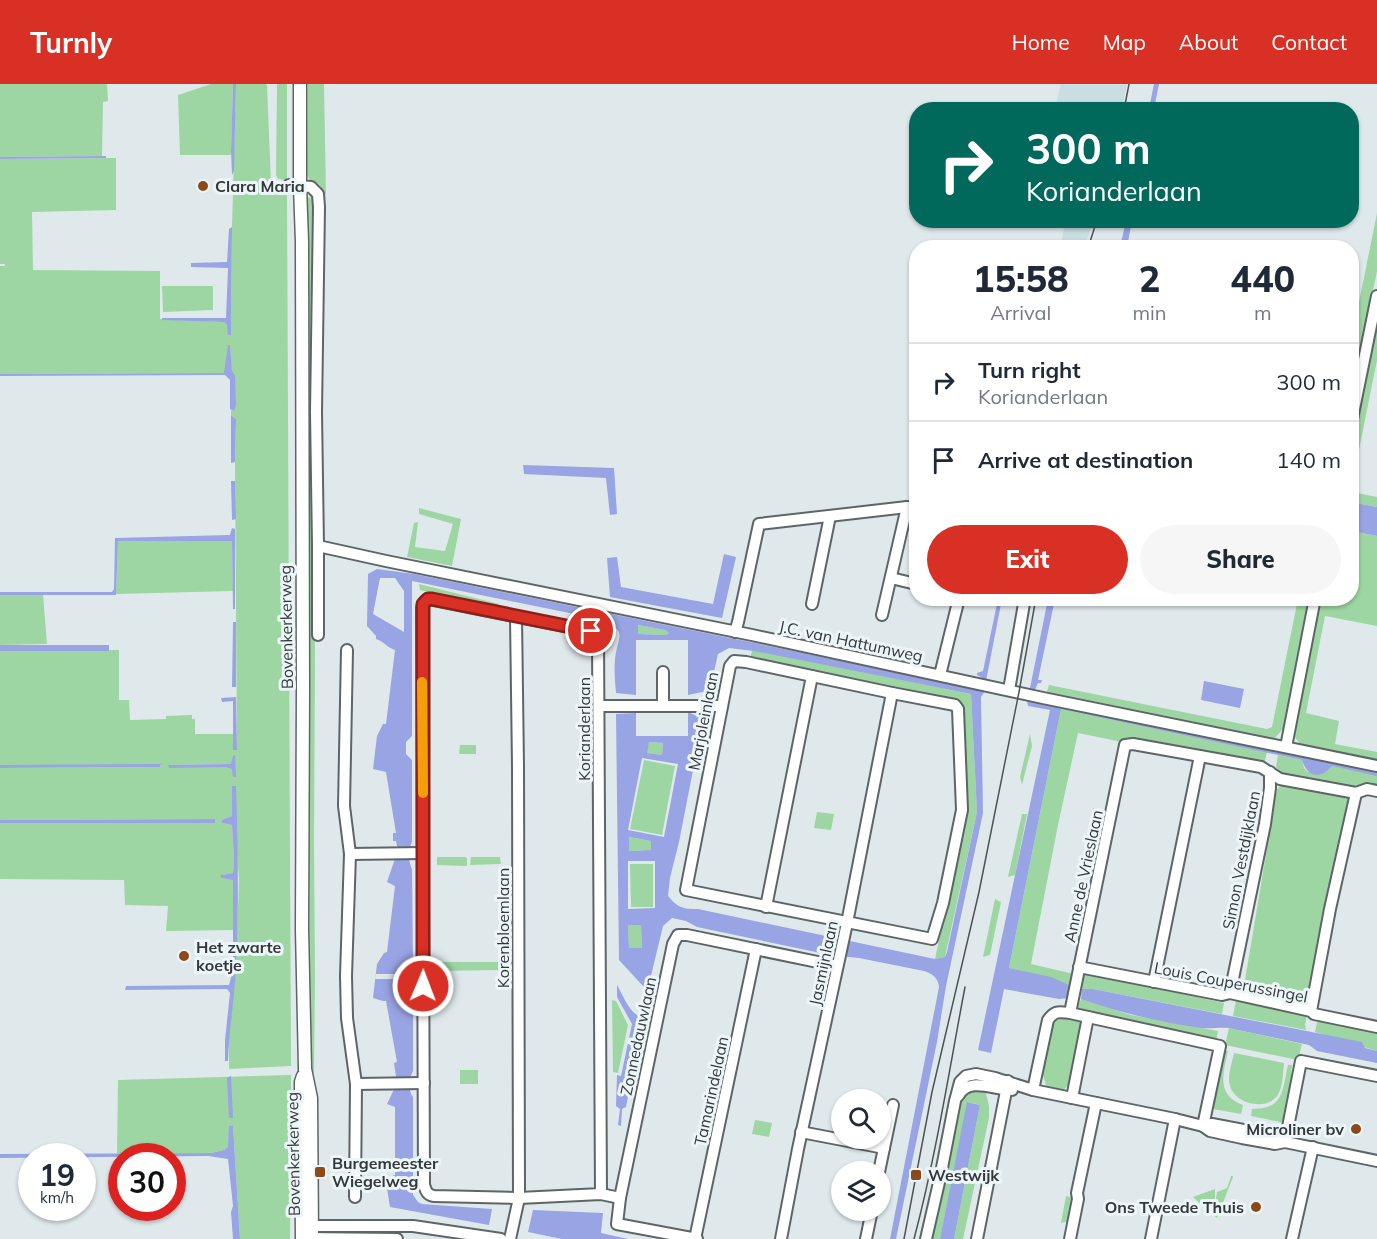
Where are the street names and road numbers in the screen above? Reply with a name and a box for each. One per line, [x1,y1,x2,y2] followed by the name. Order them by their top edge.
[275,565,297,689] street label: Bovenkerkerweg
[777,616,925,666] street label: J.C. van Hattumweg
[684,670,722,772] street label: Marjoleinlaan
[574,677,594,781] street label: Korianderlaan
[1218,789,1264,931] street label: Simon Vestdijklaan
[1059,808,1107,944] street label: Anne de Vrieslaan
[493,868,513,988] street label: Korenbloemlaan
[804,919,842,1007] street label: Jasmijnlaan
[1152,957,1310,1007] street label: Louis Couperussingel
[616,975,660,1097] street label: Zonnedauwlaan
[690,1034,732,1148] street label: Tamarindelaan
[282,1092,304,1216] street label: Bovenkerkerweg

